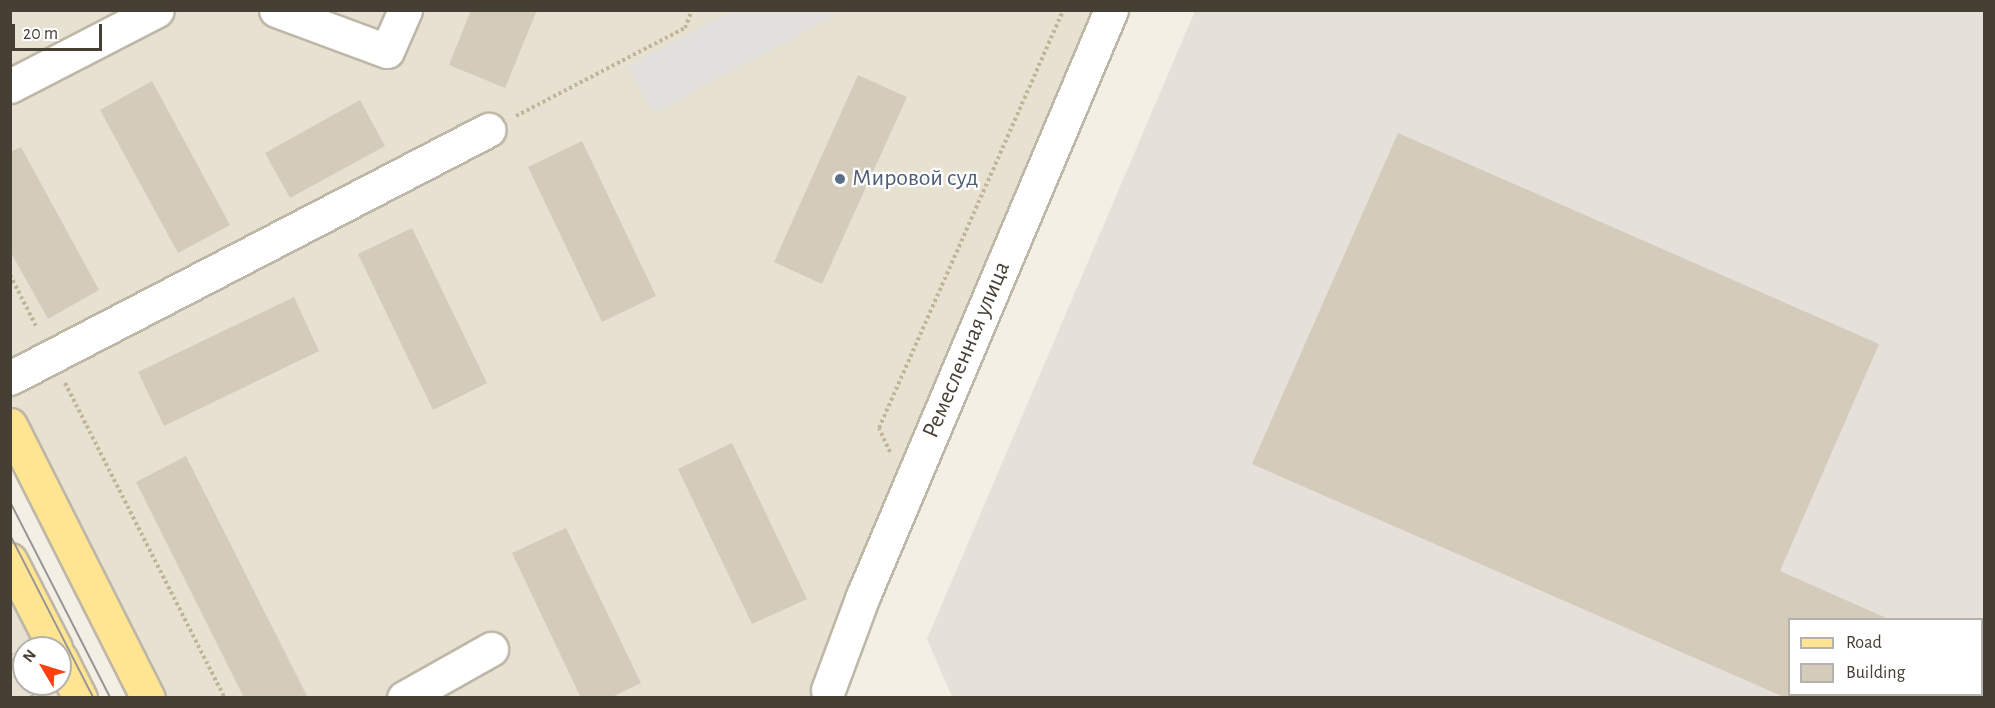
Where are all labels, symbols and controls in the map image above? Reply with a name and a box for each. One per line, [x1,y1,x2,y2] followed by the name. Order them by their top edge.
[15,12,105,50] scale bar
[23,25,58,43] text: 20 m
[852,165,978,193] place label: Мировой суд
[833,172,847,186] marker: Мировой суд
[917,257,1017,443] street label: Ремесленная улица
[1788,618,1983,696] legend
[1846,634,1882,652] text: Road
[12,636,72,696] north arrow
[20,647,39,665] text: N
[1846,664,1905,682] text: Building

